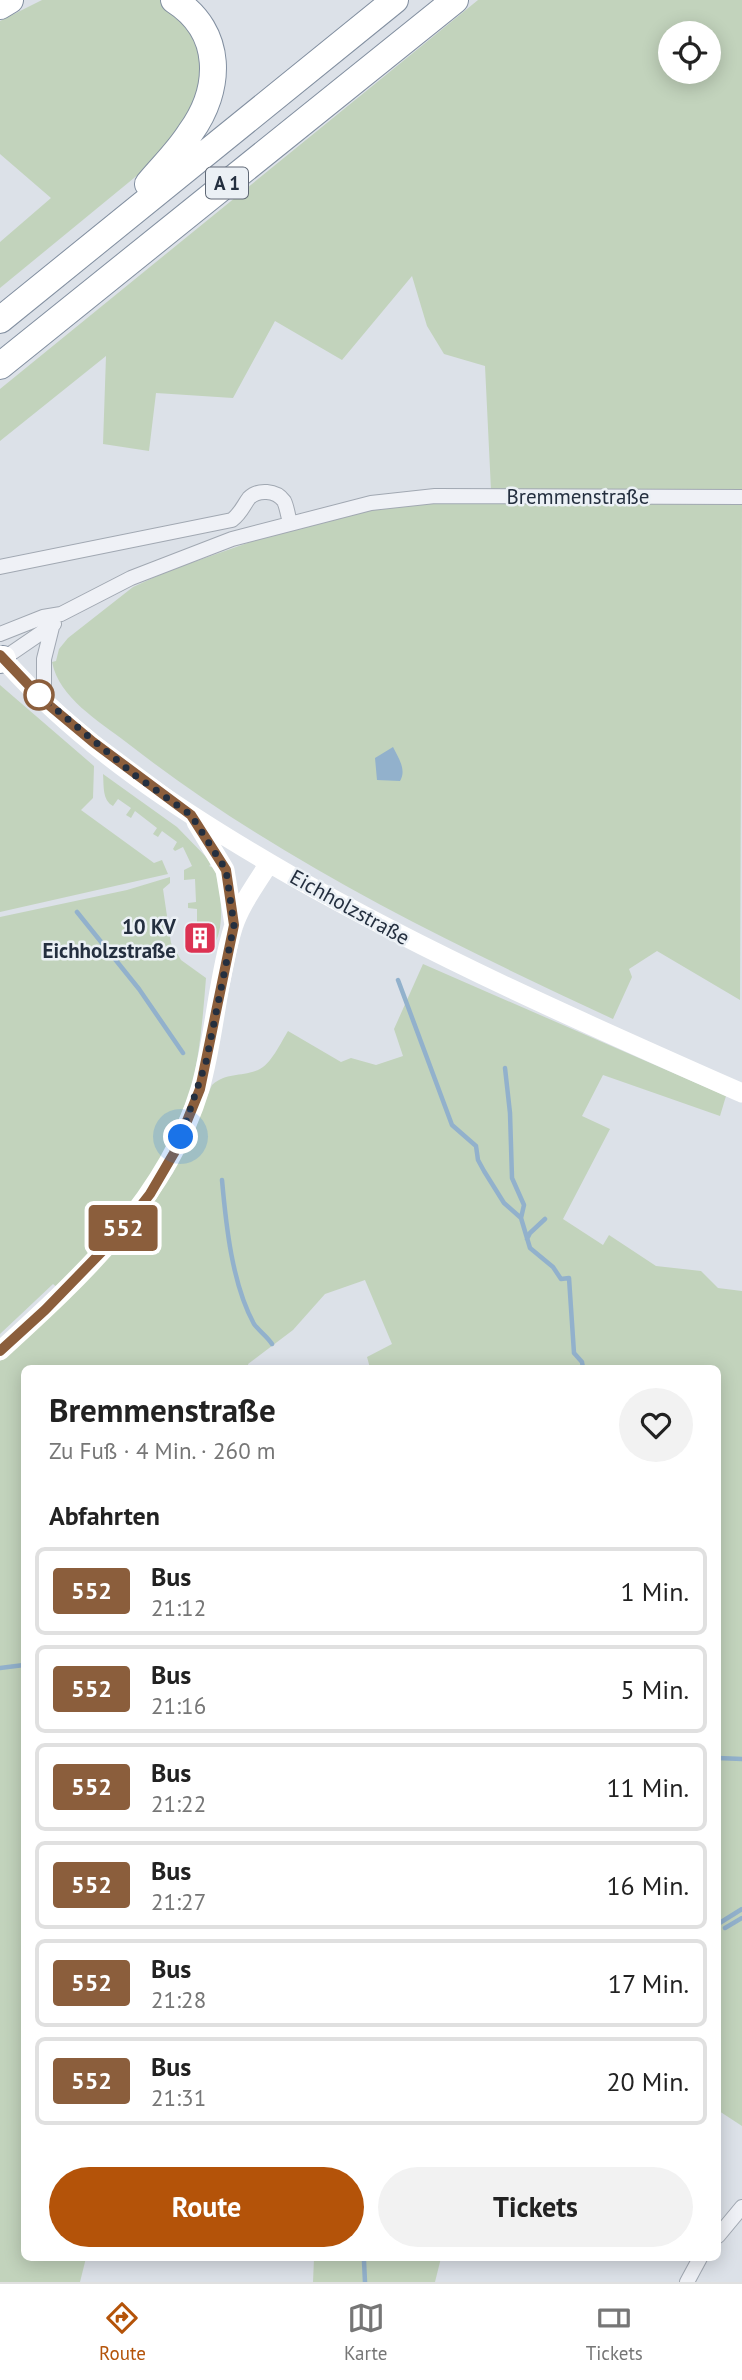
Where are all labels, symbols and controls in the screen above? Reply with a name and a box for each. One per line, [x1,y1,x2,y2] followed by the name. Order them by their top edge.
[658,21,721,84] map controls
[658,21,721,84] button: locate
[206,168,248,198] road number: A 1
[507,483,649,510] street label: Bremmenstraße
[24,680,54,710] unlabelled marker
[285,863,415,951] street label: Eichholzstraße
[42,913,176,964] place label: 10 KV Eichholzstraße
[181,919,219,957] building icon: 10 KV Eichholzstraße
[163,1119,198,1154] your location
[83,1205,163,1251] line badge: 552
[103,1212,143,1243] text: 552
[49,1388,276,1431] text: Bremmenstraße
[619,1388,693,1462] button: heart
[49,1436,275,1465] text: Zu Fuß · 4 Min. · 260 m
[49,1499,160,1532] text: Abfahrten
[151,1560,191,1593] text: Bus
[71,1575,112,1606] text: 552
[621,1575,689,1608] text: 1 Min.
[151,1593,206,1622] text: 21:12
[151,1658,191,1691] text: Bus
[71,1673,112,1704] text: 552
[621,1673,689,1706] text: 5 Min.
[151,1691,206,1720] text: 21:16
[151,1756,191,1789] text: Bus
[71,1771,112,1802] text: 552
[606,1771,689,1804] text: 11 Min.
[151,1789,206,1818] text: 21:22
[151,1854,191,1887] text: Bus
[71,1869,112,1900] text: 552
[606,1869,689,1902] text: 16 Min.
[151,1887,206,1916] text: 21:27
[151,1952,191,1985] text: Bus
[71,1967,112,1998] text: 552
[608,1967,689,2000] text: 17 Min.
[151,1985,206,2014] text: 21:28
[151,2050,191,2083] text: Bus
[71,2065,112,2096] text: 552
[606,2065,689,2098] text: 20 Min.
[151,2083,206,2112] text: 21:31
[49,2167,364,2247] button: Route
[378,2167,693,2247] button: Tickets
[99,2299,146,2365] tab: Route
[344,2299,387,2365] tab: Karte
[586,2299,643,2365] tab: Tickets

